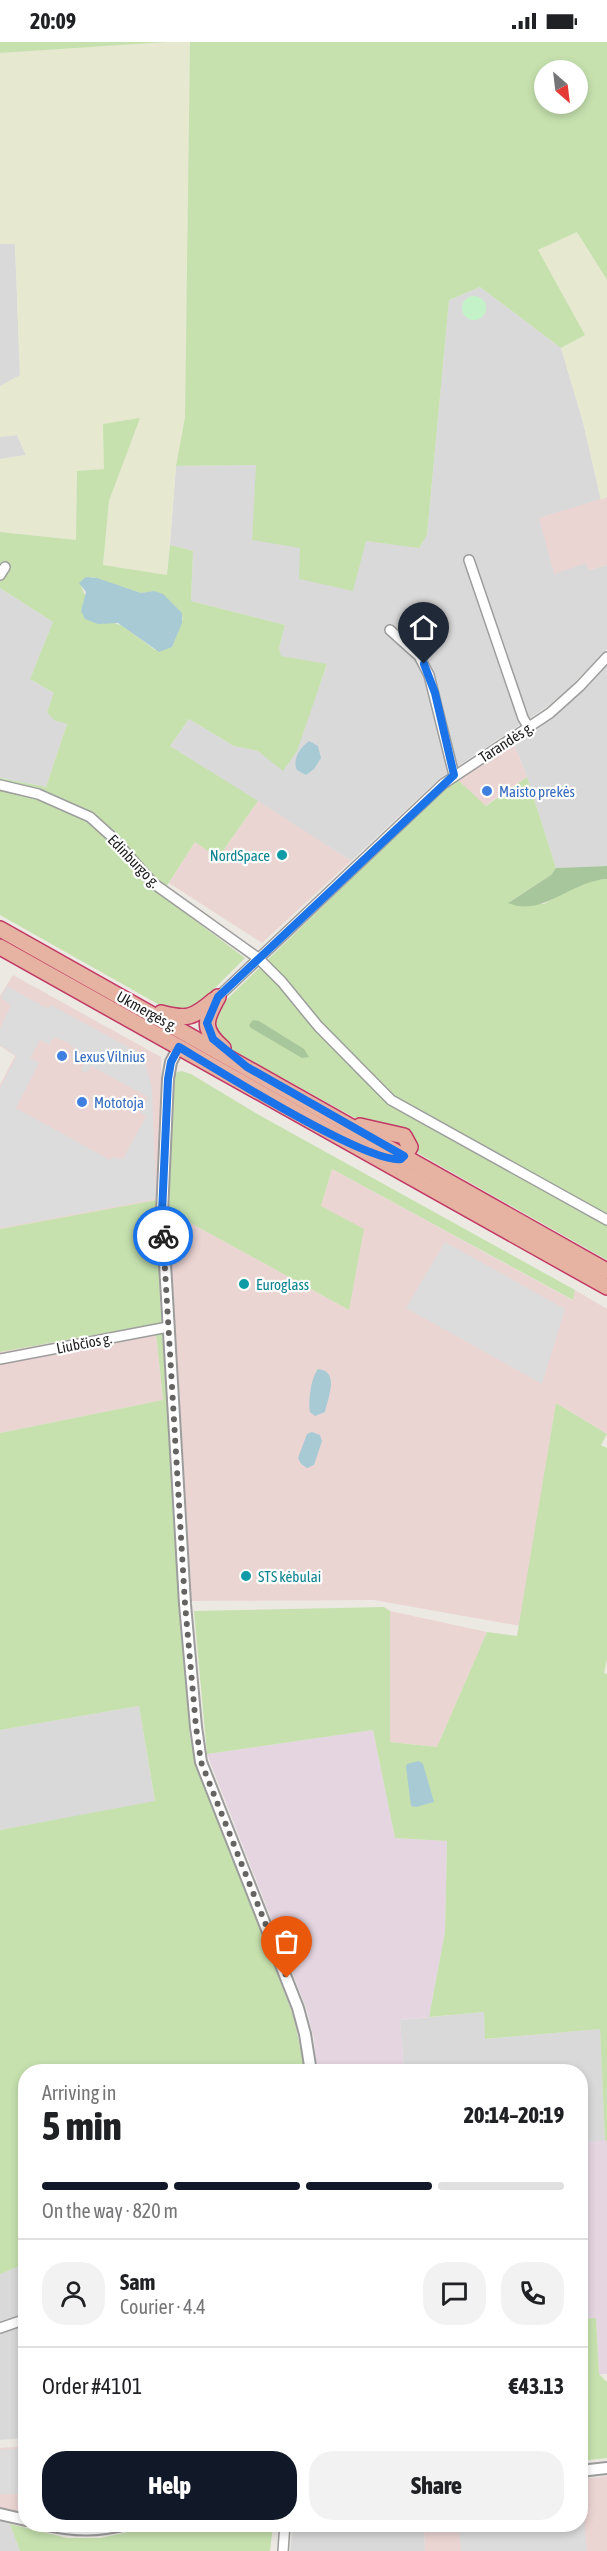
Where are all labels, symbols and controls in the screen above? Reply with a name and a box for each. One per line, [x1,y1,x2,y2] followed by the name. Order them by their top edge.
[30,8,76,34] text: 20:09
[534,60,588,114] north arrow
[534,60,588,114] map controls
[398,602,449,664] pin
[407,611,440,644] icon: home
[476,718,537,766] street label: Tarandės g.
[499,783,575,800] place label: Maisto prekės
[480,784,494,798] marker: Maisto prekės
[105,831,164,891] street label: Edinburgo g.
[210,847,270,864] place label: NordSpace
[275,848,289,862] marker: NordSpace
[114,987,180,1035] street label: Ukmergės g.
[74,1048,145,1065] place label: Lexus Vilnius
[55,1049,69,1063] marker: Lexus Vilnius
[94,1094,144,1111] place label: Mototoja
[75,1095,89,1109] marker: Mototoja
[133,1206,193,1266] courier
[147,1220,180,1253] icon: bike
[256,1276,309,1293] place label: Euroglass
[237,1277,251,1291] marker: Euroglass
[55,1329,113,1357] street label: Liubčios g.
[258,1568,321,1585] place label: STS kėbulai
[239,1569,253,1583] marker: STS kėbulai
[261,1916,312,1978] pin
[270,1925,303,1958] icon: bag
[42,2081,116,2104] text: Arriving in
[464,2102,564,2128] text: 20:14–20:19
[42,2104,122,2148] text: 5 min
[42,2199,178,2222] text: On the way · 820 m
[42,2262,105,2325] button: person
[423,2262,486,2325] button: chat
[501,2262,564,2325] button: phone
[120,2269,155,2295] text: Sam
[120,2295,206,2318] text: Courier · 4.4
[42,2373,142,2399] text: Order #4101
[509,2373,564,2399] text: €43.13
[42,2451,297,2520] button: Help
[309,2451,564,2520] button: Share

